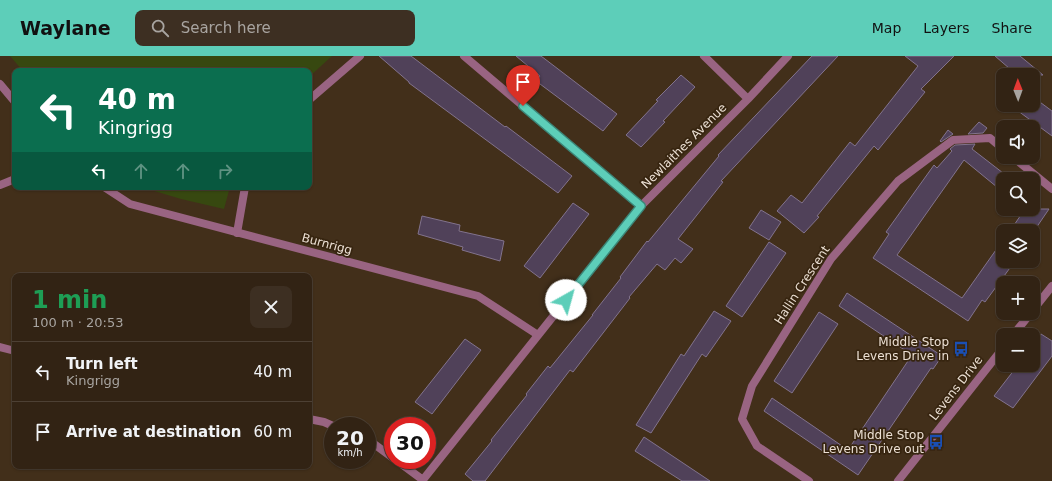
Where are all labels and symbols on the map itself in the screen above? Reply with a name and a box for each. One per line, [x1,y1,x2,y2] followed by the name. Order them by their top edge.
[506,65,540,106] pin
[996,68,1040,112] north arrow
[639,101,729,191] street label: Newlaithes Avenue
[300,231,354,257] street label: Burnrigg
[771,243,833,327] street label: Hallin Crescent
[545,279,587,321] position arrow
[856,335,949,363] place label: Middle Stop Levens Drive in
[952,340,970,358] bus stop icon: Middle Stop Levens Drive in
[926,353,986,423] street label: Levens Drive
[384,417,436,469] speed limit sign: 30
[823,428,924,456] place label: Middle Stop Levens Drive out
[927,433,945,451] bus stop icon: Middle Stop Levens Drive out

